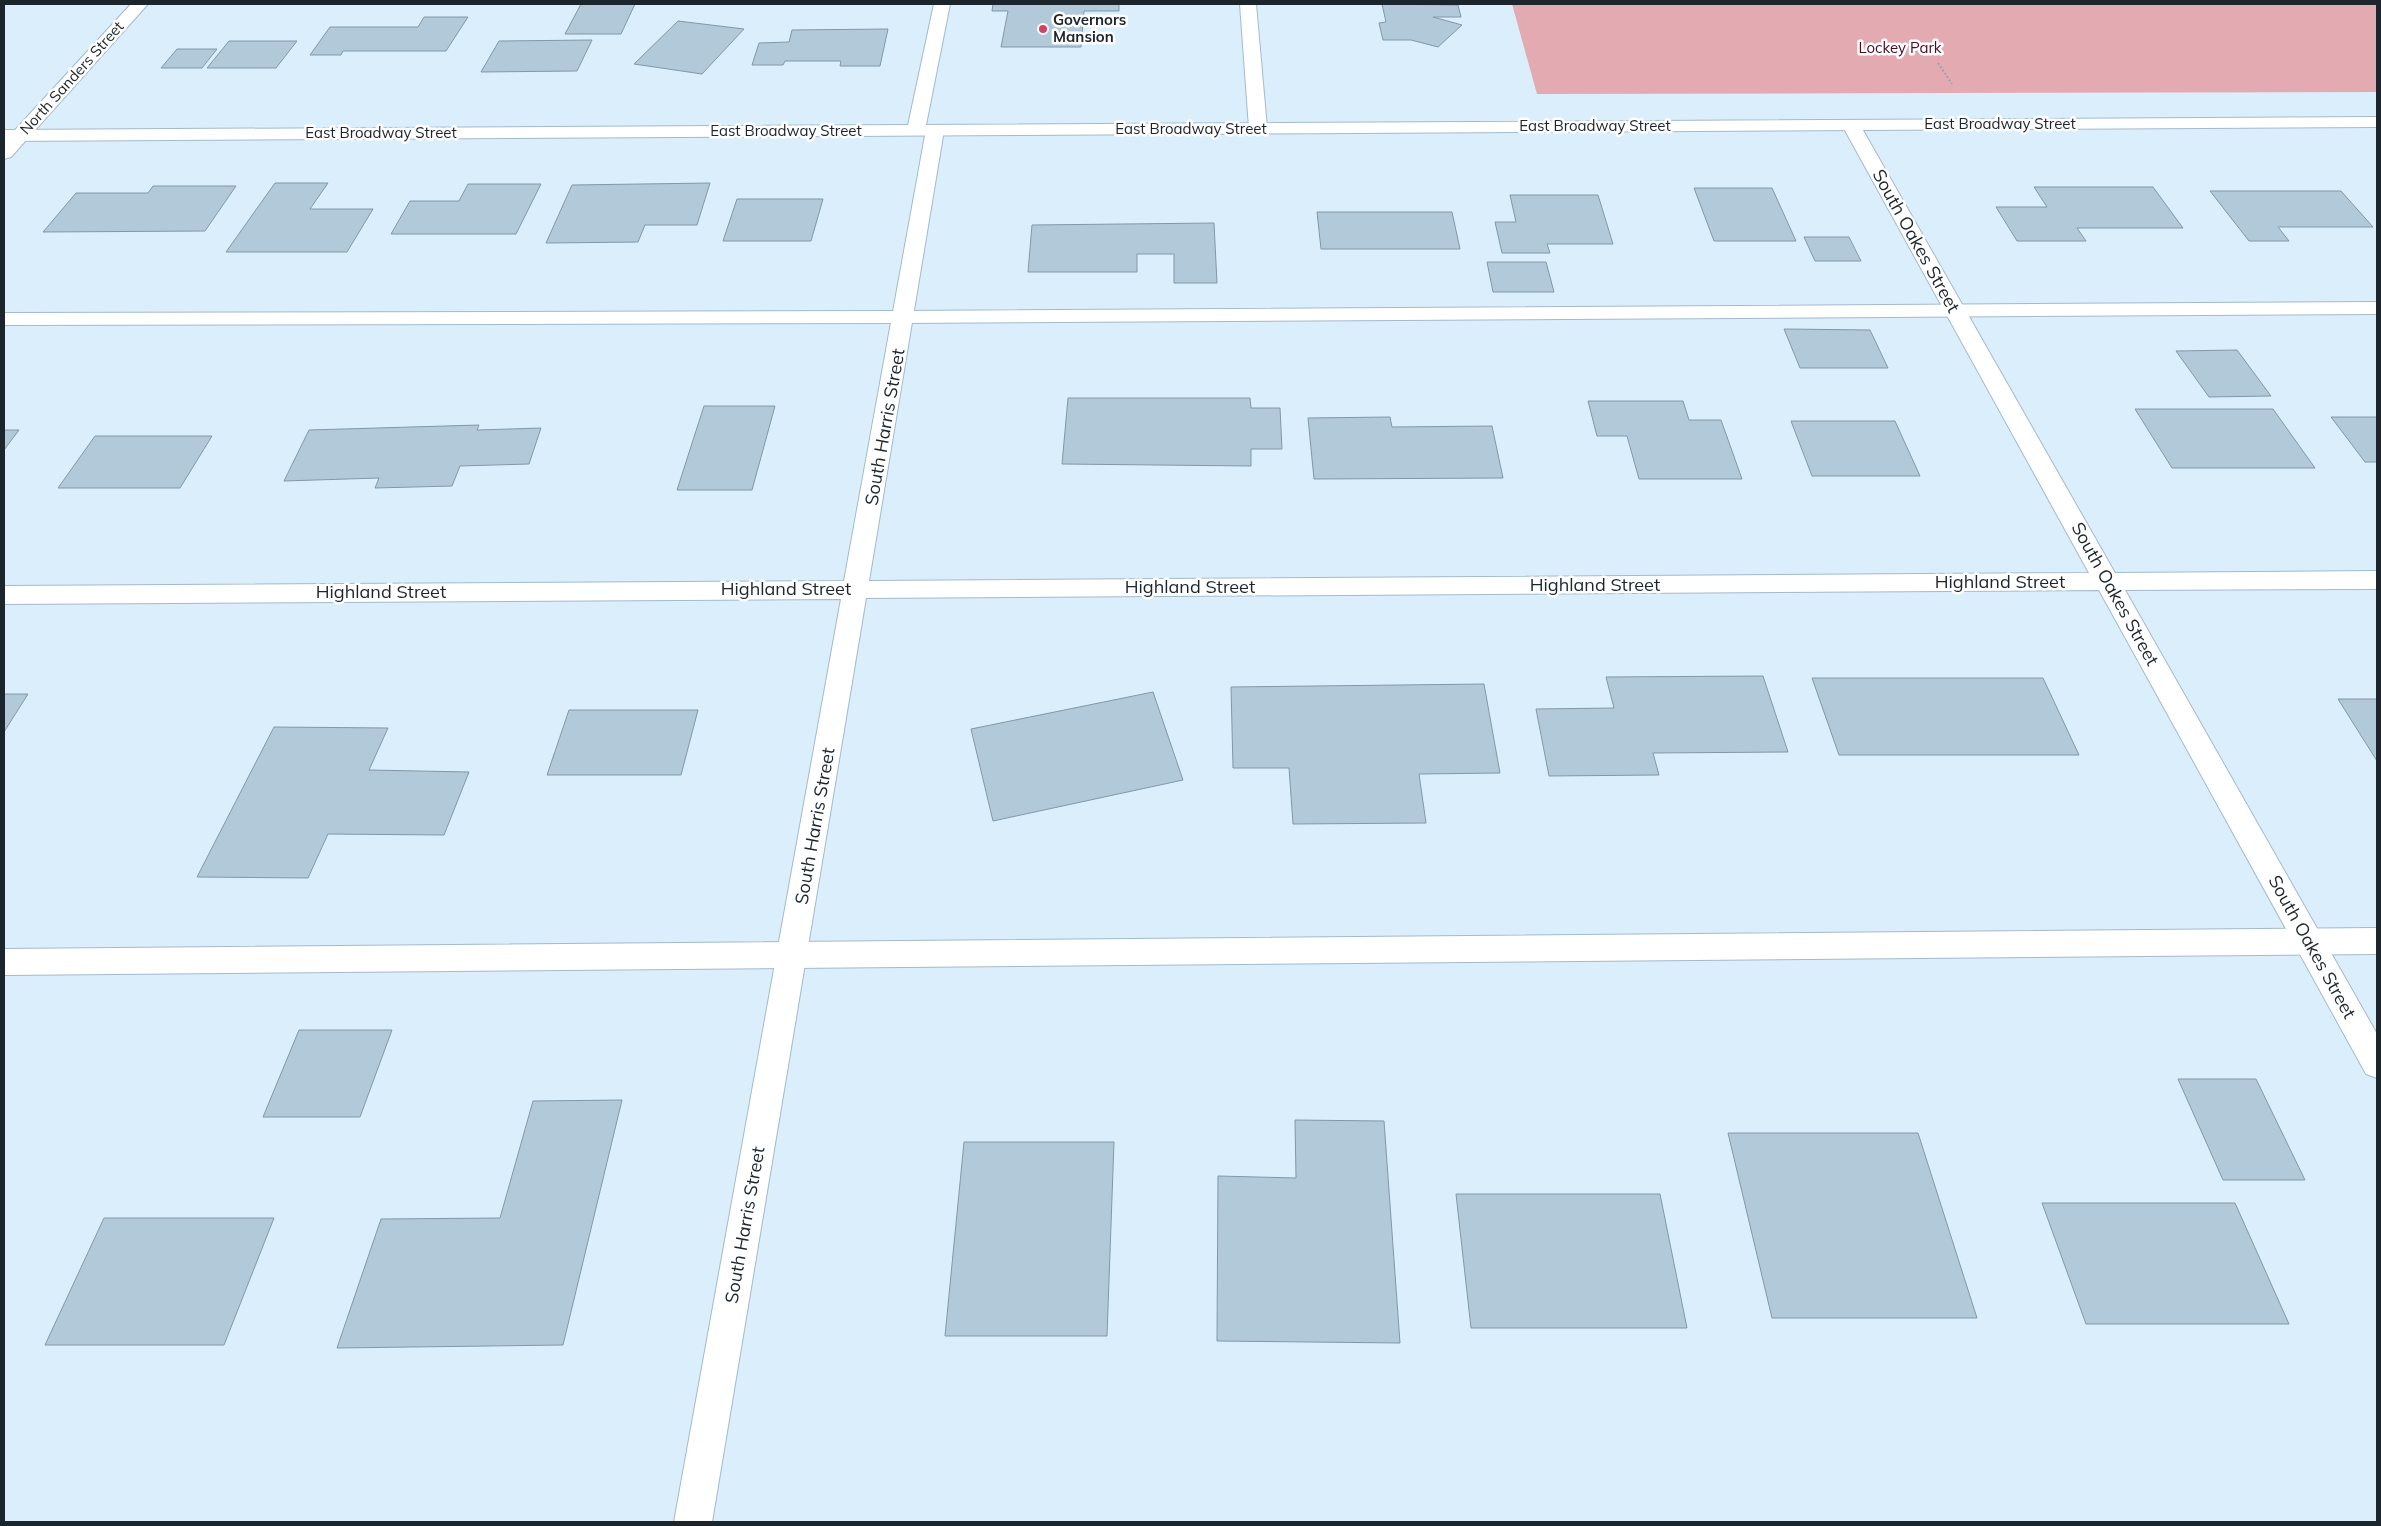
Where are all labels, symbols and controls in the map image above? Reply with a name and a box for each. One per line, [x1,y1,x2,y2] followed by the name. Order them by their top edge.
[1053,10,1126,46] place label: Governors Mansion
[16,17,128,138] street label: North Sanders Street
[1037,23,1049,35] marker: Governors Mansion
[1858,38,1942,57] park label: Lockey Park
[1924,114,2076,133] street label: East Broadway Street
[1519,116,1671,135] street label: East Broadway Street
[1115,119,1267,138] street label: East Broadway Street
[710,121,862,140] street label: East Broadway Street
[305,123,457,142] street label: East Broadway Street
[1868,165,1965,316] street label: South Oakes Street
[859,347,910,507] street label: South Harris Street
[2067,518,2164,669] street label: South Oakes Street
[1935,570,2065,593] street label: Highland Street
[1530,573,1660,596] street label: Highland Street
[1125,575,1255,598] street label: Highland Street
[721,577,851,600] street label: Highland Street
[316,580,446,603] street label: Highland Street
[789,746,840,906] street label: South Harris Street
[2264,871,2361,1022] street label: South Oakes Street
[719,1145,770,1305] street label: South Harris Street

